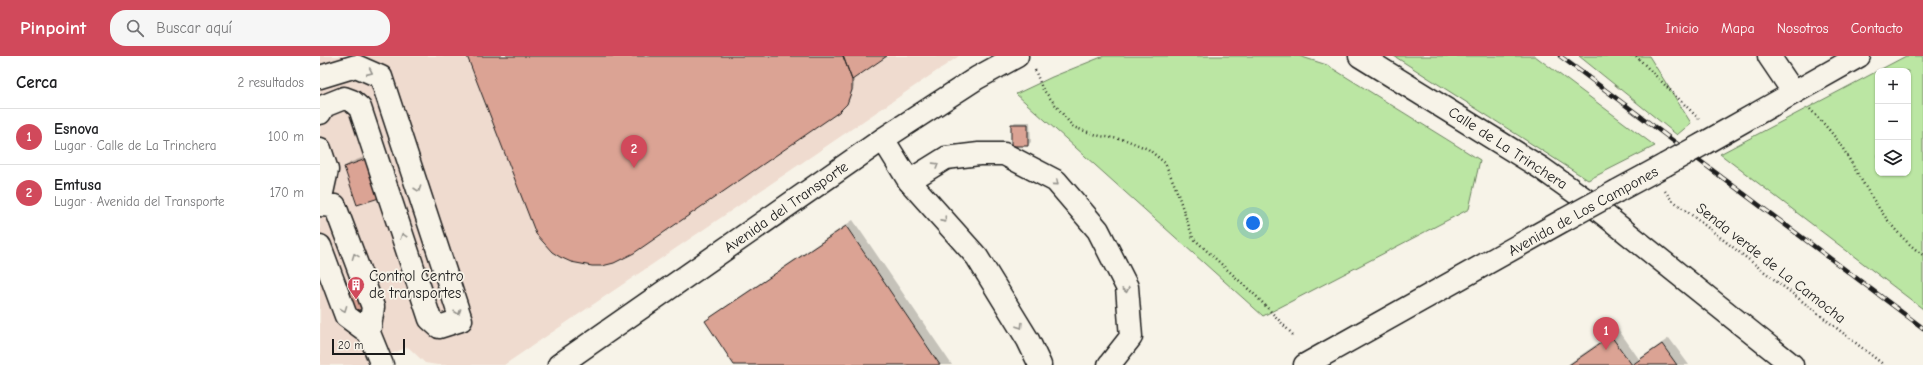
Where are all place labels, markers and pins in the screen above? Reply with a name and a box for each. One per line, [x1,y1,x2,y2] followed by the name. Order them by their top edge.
[621,135,647,168] pin: 2
[369,267,464,302] place label: Control Centro de transportes
[346,275,366,300] building icon: Control Centro de transportes
[1593,317,1619,350] pin: 1

